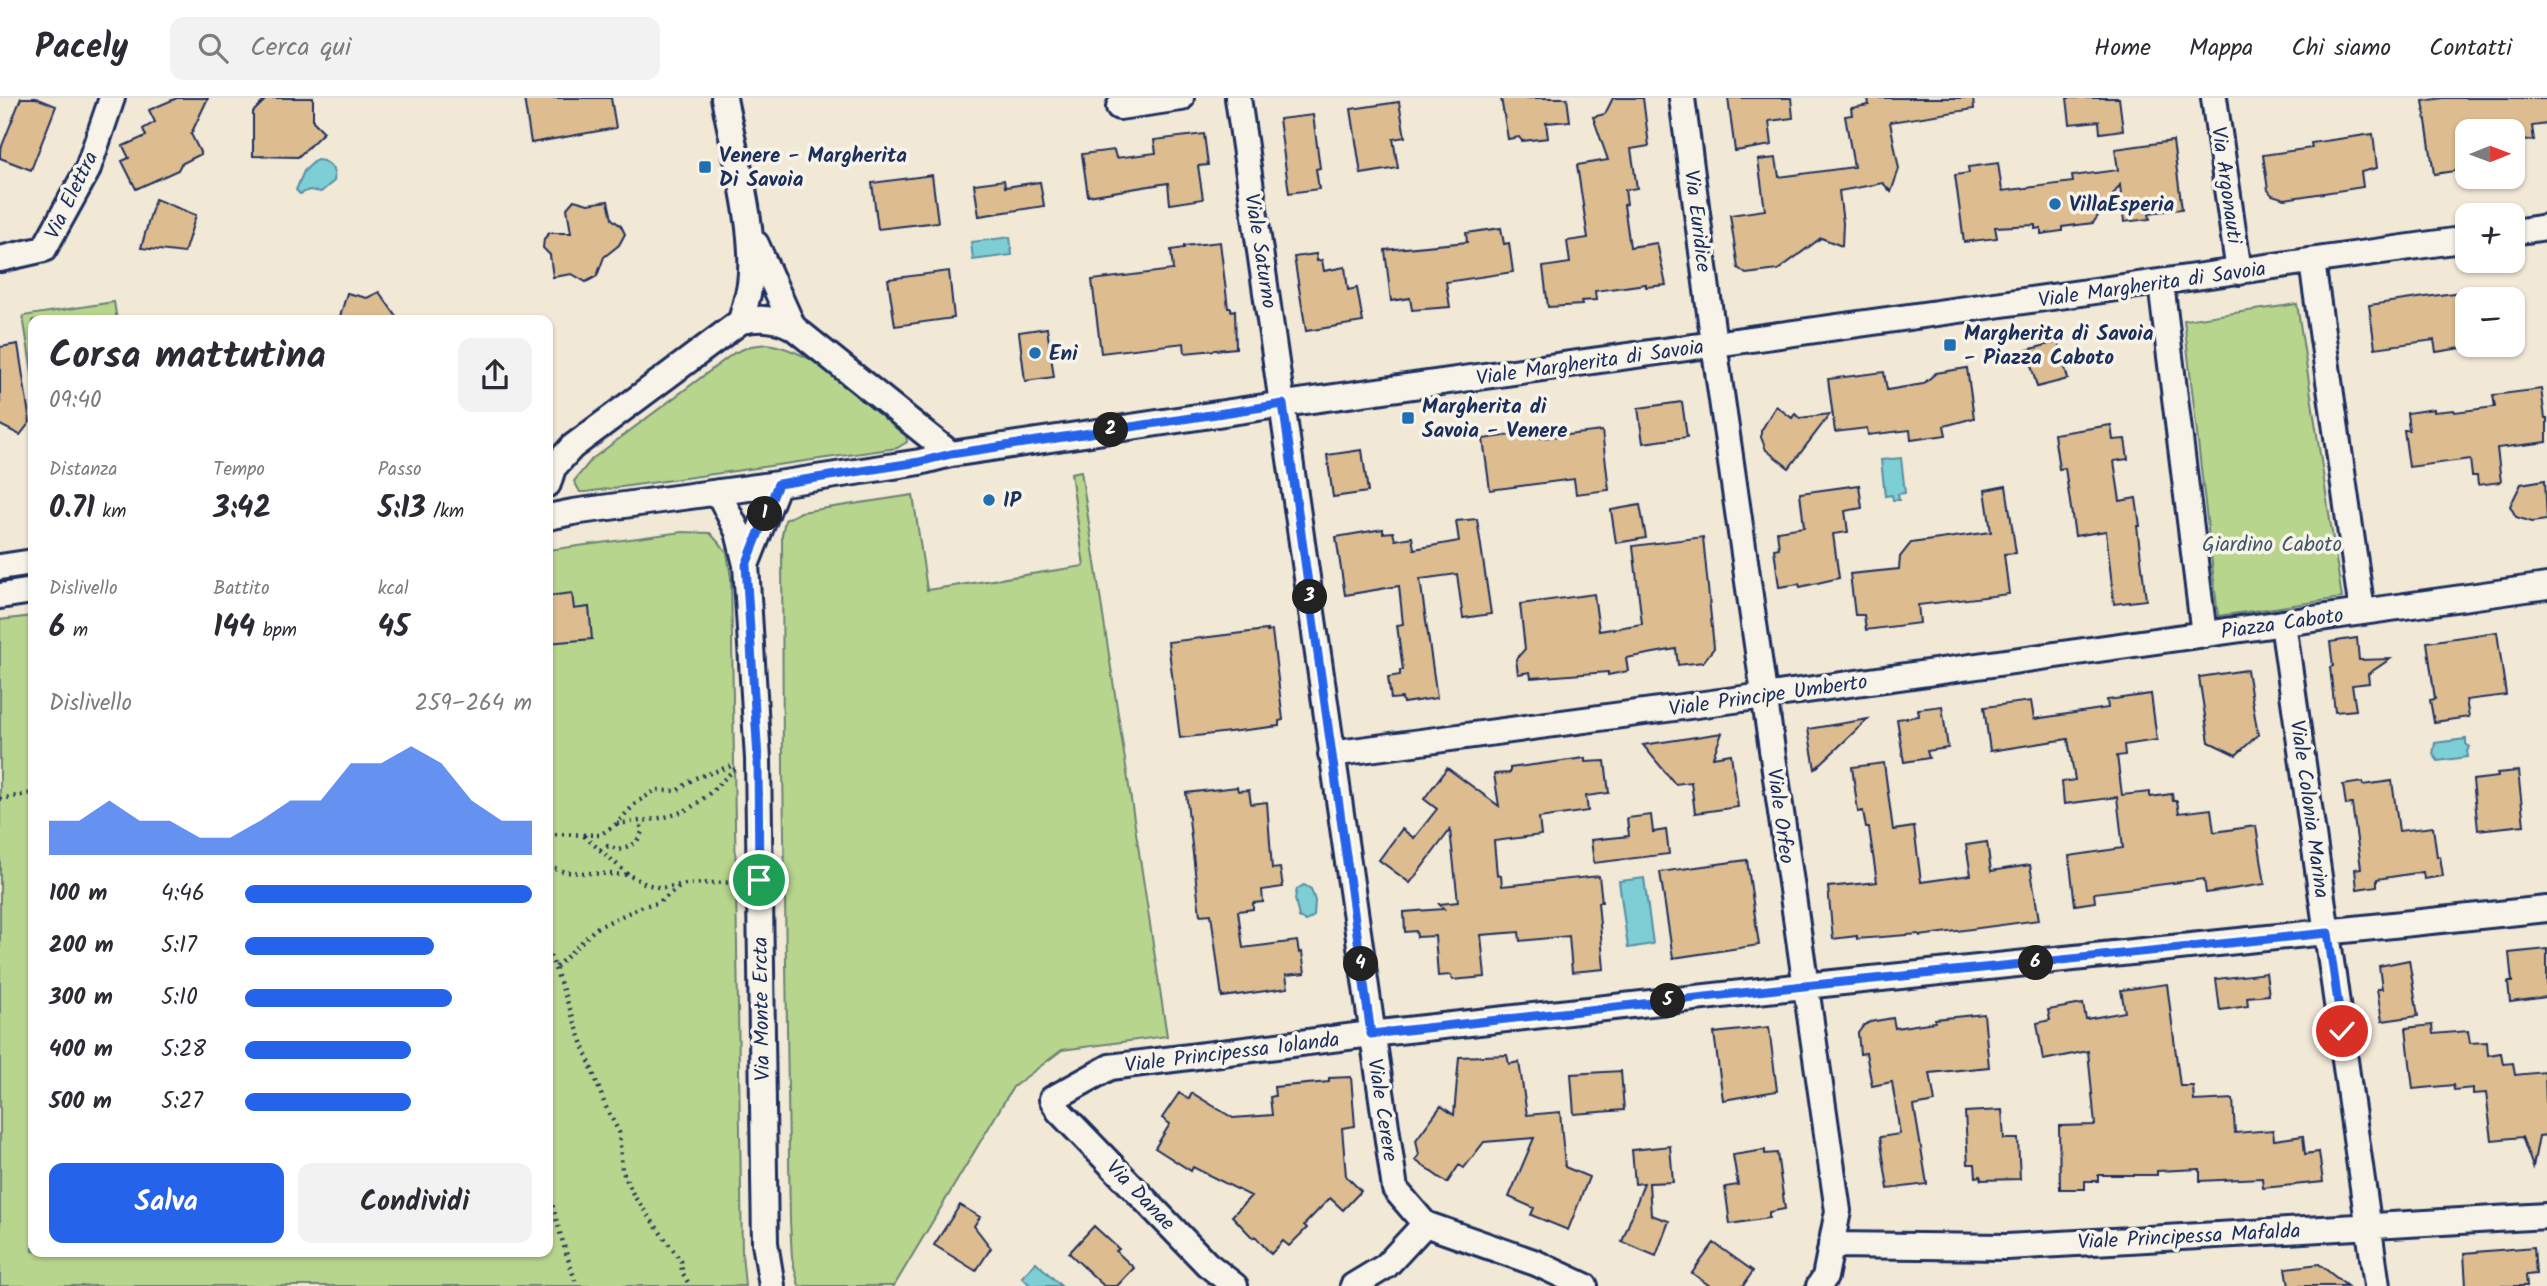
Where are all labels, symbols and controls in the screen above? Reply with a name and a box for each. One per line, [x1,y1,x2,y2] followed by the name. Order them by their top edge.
[170,17,660,80] search box
[35,22,128,75] text: Pacely
[250,27,351,69] text: Cerca qui
[194,29,232,67] icon: search
[2094,29,2151,68] text: Home
[2189,29,2253,68] text: Mappa
[2291,29,2391,68] text: Chi siamo
[2429,29,2512,68] text: Contatti
[2455,119,2525,189] north arrow
[2455,119,2525,357] map controls
[2201,125,2250,247] street label: Via Argonauti
[719,140,907,197] place label: Venere - Margherita Di Savoia
[37,146,108,245] street label: Via Elettra
[697,159,713,175] marker: Venere - Margherita Di Savoia
[1674,168,1719,275] street label: Via Euridice
[2069,189,2174,222] place label: VillaEsperia
[1234,191,1285,311] street label: Viale Saturno
[2047,196,2063,212] marker: VillaEsperia
[2455,203,2525,273] button: +
[2036,253,2268,318] street label: Viale Margherita di Savoia
[2455,287,2525,357] button: −
[1964,318,2154,375] place label: Margherita di Savoia - Piazza Caboto
[49,327,326,387] text: Corsa mattutina
[1474,331,1706,396] street label: Viale Margherita di Savoia
[1942,337,1958,353] marker: Margherita di Savoia - Piazza Caboto
[458,338,532,412] button: share
[1049,338,1078,371] place label: Eni
[1027,345,1043,361] marker: Eni
[49,383,102,419] text: 09:40
[1422,391,1567,448] place label: Margherita di Savoia - Venere
[1400,410,1416,426] marker: Margherita di Savoia - Venere
[1094,412,1128,448] pin: 2
[1105,414,1116,444] text: 2
[49,455,118,485] text: Distanza
[213,455,265,485] text: Tempo
[378,455,422,485] text: Passo
[49,485,95,533] text: 0.71
[213,485,271,533] text: 3:42
[378,485,426,533] text: 5:13
[1003,485,1022,518] place label: IP
[981,492,997,508] marker: IP
[748,496,782,532] pin: 1
[95,497,126,527] text: km
[426,497,464,527] text: /km
[762,498,767,528] text: 1
[2202,529,2342,562] park label: Giardino Caboto
[49,574,118,604] text: Dislivello
[213,574,270,604] text: Battito
[378,574,409,604] text: kcal
[1292,580,1328,614] pin: 3
[1304,581,1315,611] text: 3
[2219,600,2346,649] street label: Piazza Caboto
[49,604,65,652] text: 6
[213,604,255,652] text: 144
[378,604,409,652] text: 45
[65,616,88,646] text: m
[255,616,297,646] text: bpm
[1667,666,1870,727] street label: Viale Principe Umberto
[49,686,132,722] text: Dislivello
[415,686,532,722] text: 259–264 m
[2280,718,2337,900] street label: Viale Colonia Marina
[1757,767,1803,866] street label: Viale Orfeo
[729,850,789,910] pin
[740,861,778,899] icon: arrive
[49,876,107,912] text: 100 m
[161,876,205,912] text: 4:46
[49,928,114,964] text: 200 m
[161,928,197,964] text: 5:17
[745,937,780,1081] street label: Via Monte Ercta
[1344,946,1378,982] pin: 4
[2018,946,2054,980] pin: 6
[2030,947,2041,977] text: 6
[1355,948,1366,978] text: 4
[49,980,113,1016] text: 300 m
[161,980,198,1016] text: 5:10
[1650,984,1686,1018] pin: 5
[1663,985,1672,1015] text: 5
[2312,1001,2372,1061] pin
[2323,1012,2361,1050] icon: check
[1123,1024,1341,1083] street label: Viale Principessa Iolanda
[49,1032,113,1068] text: 400 m
[161,1032,206,1068] text: 5:28
[1357,1056,1406,1165] street label: Viale Cerere
[49,1084,112,1120] text: 500 m
[161,1084,203,1120] text: 5:27
[1097,1153,1183,1240] street label: Via Danae
[49,1163,284,1243] button: Salva
[298,1163,532,1243] button: Condividi
[2077,1215,2301,1260] street label: Viale Principessa Mafalda

